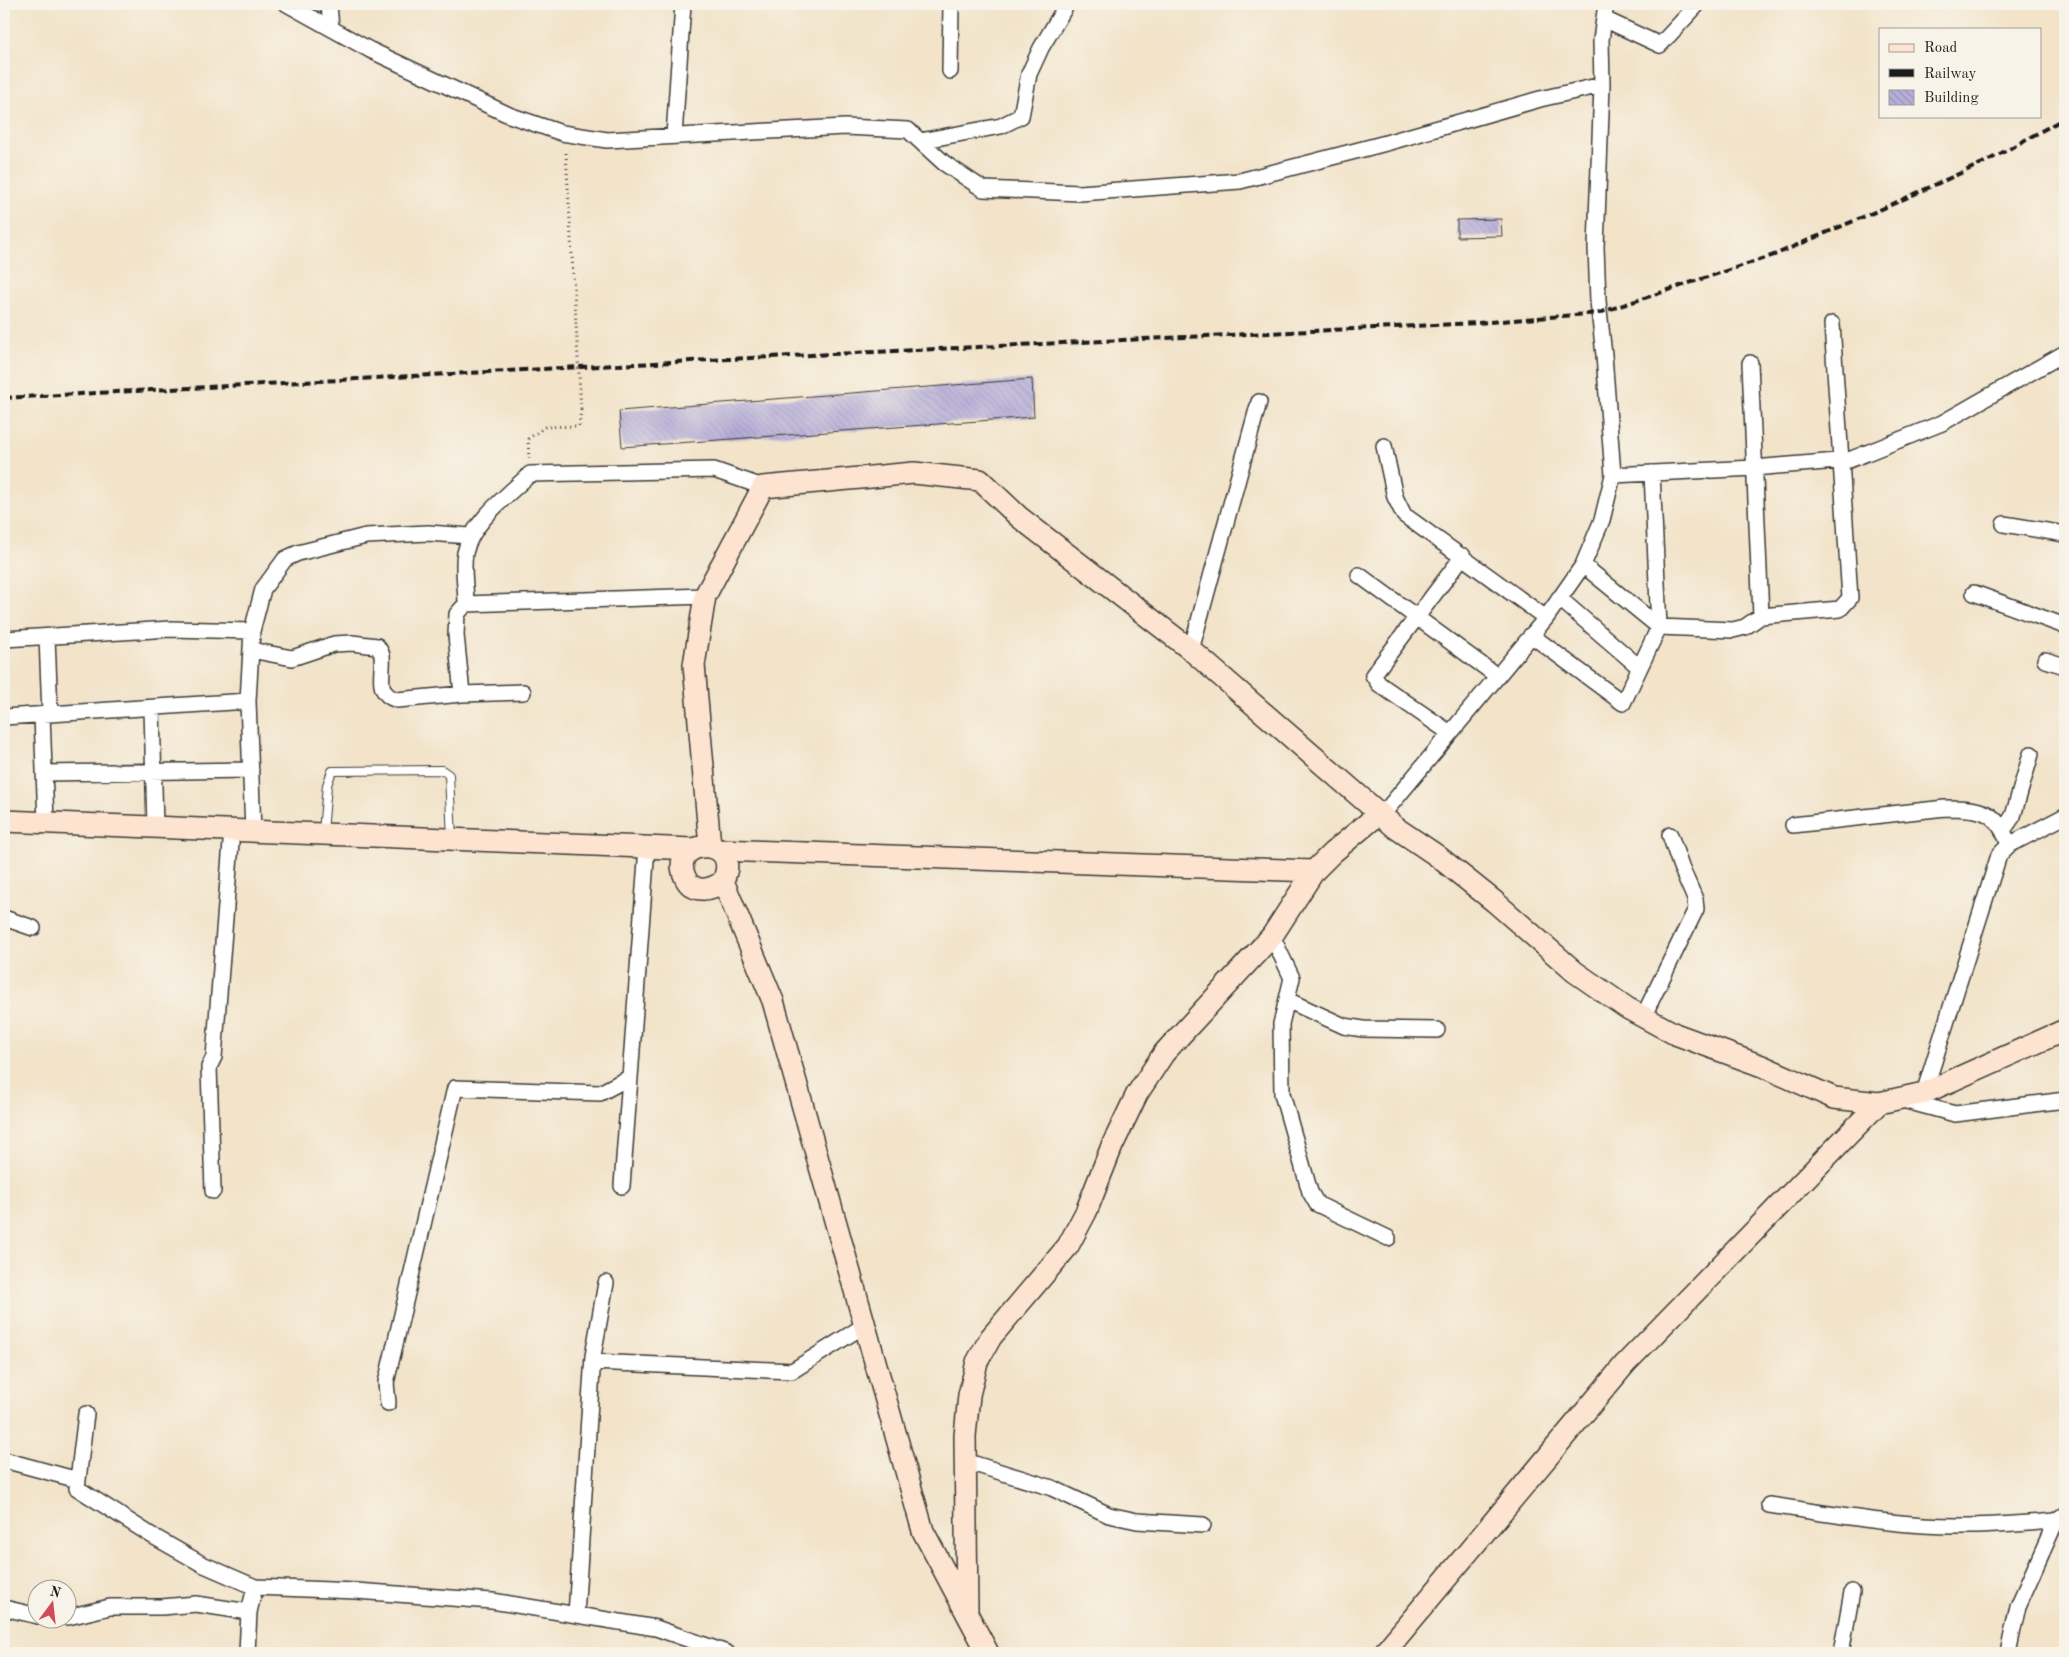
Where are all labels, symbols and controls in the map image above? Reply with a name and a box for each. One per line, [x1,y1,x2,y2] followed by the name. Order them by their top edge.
[1879,28,2042,118] legend
[1924,41,1958,56] text: Road
[1924,67,1977,82] text: Railway
[1924,91,1979,106] text: Building
[28,1580,78,1630] north arrow
[48,1584,62,1601] text: N

